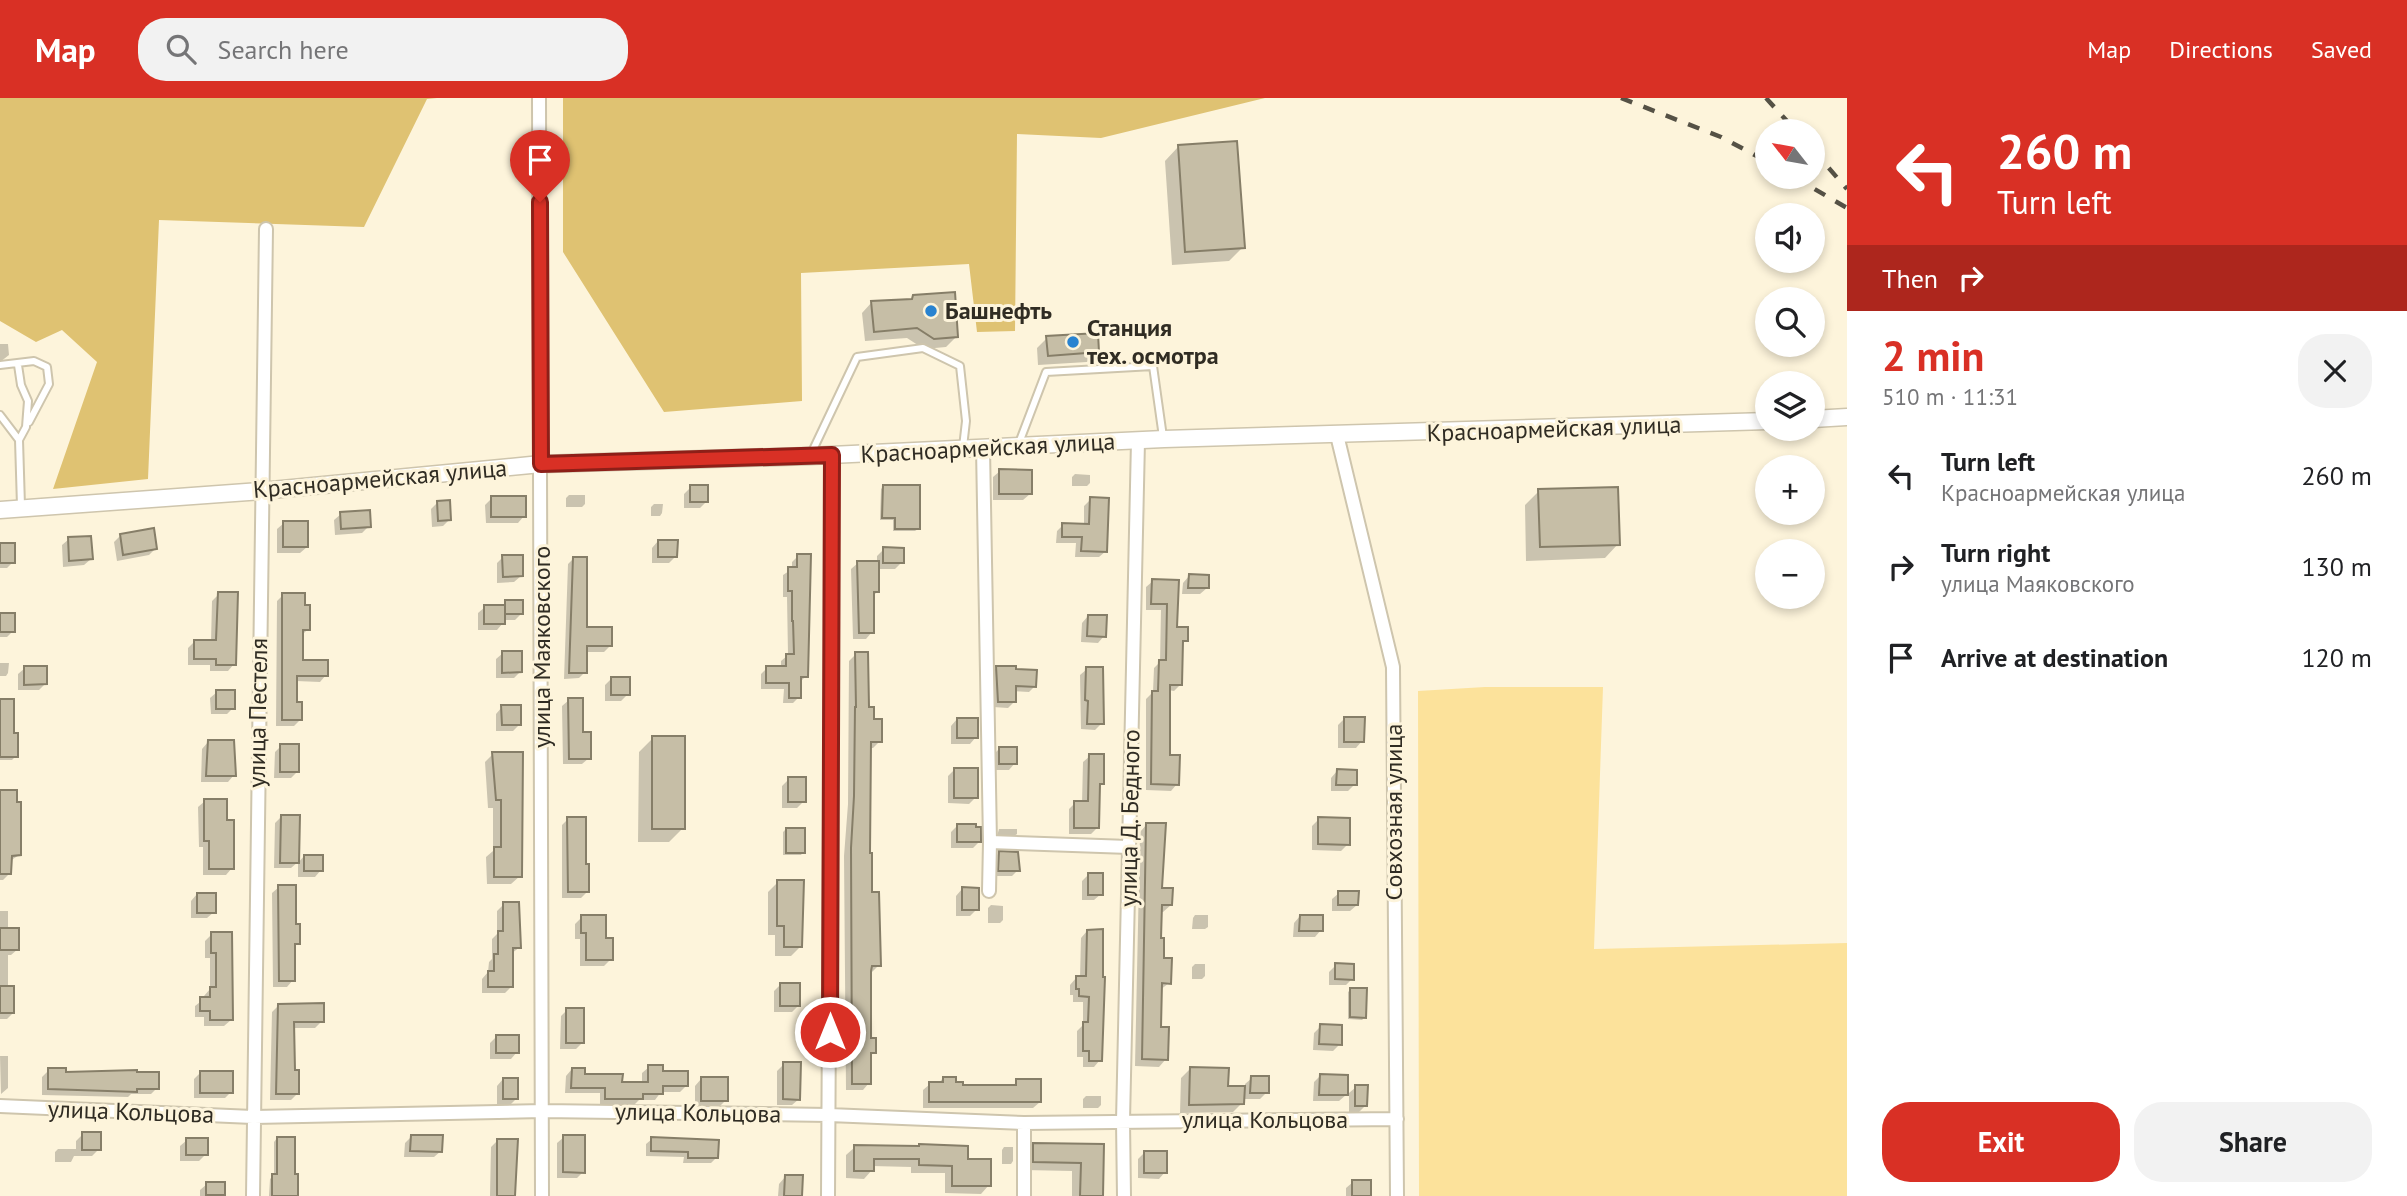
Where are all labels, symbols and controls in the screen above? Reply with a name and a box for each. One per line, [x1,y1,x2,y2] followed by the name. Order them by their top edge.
[138,18,628,81] search box
[35,28,96,71] text: Map
[162,30,200,68] icon: search
[218,33,349,66] text: Search here
[2087,34,2131,65] text: Map
[2169,34,2273,65] text: Directions
[2311,34,2372,65] text: Saved
[1755,119,1825,189] north arrow
[1755,119,1825,609] map controls
[1997,119,2132,183] text: 260 m
[1882,126,1973,217] icon: left
[510,130,570,202] pin
[521,141,559,179] icon: arrive
[1997,181,2112,223] text: Turn left
[1755,203,1825,273] button: sound
[1952,259,1990,297] icon: right
[1882,262,1938,295] text: Then
[1755,287,1825,357] button: search
[945,295,1052,326] place label: Башнефть
[923,303,939,319] marker: Башнефть
[1087,312,1219,371] place label: Станция тех. осмотра
[1882,328,1984,383] text: 2 min
[1065,334,1081,350] marker: Станция тех. осмотра
[2298,334,2372,408] button: close
[1755,371,1825,441] button: layers
[1882,382,2018,411] text: 510 m · 11:31
[1426,409,1682,448] street label: Красноармейская улица
[860,425,1116,470] street label: Красноармейская улица
[1941,445,2035,478] text: Turn left
[252,452,508,505] street label: Красноармейская улица
[1755,455,1825,525] button: +
[1882,457,1920,495] icon: left
[2301,459,2372,492] text: 260 m
[1941,478,2185,507] text: Красноармейская улица
[1941,536,2050,569] text: Turn right
[1755,539,1825,609] button: −
[526,546,557,748] street label: улица Маяковского
[1882,548,1920,586] icon: right
[2301,550,2372,583] text: 130 m
[1941,569,2135,598] text: улица Маяковского
[241,638,274,788] street label: улица Пестеля
[1882,639,1920,677] icon: arrive
[1941,641,2168,674] text: Arrive at destination
[2301,641,2372,674] text: 120 m
[1378,724,1409,900] street label: Совхозная улица
[1112,729,1147,907] street label: улица Д. Бедного
[793,995,867,1069] position arrow
[47,1093,215,1130] street label: улица Кольцова
[615,1096,781,1129] street label: улица Кольцова
[1882,1102,2120,1182] button: Exit
[2134,1102,2372,1182] button: Share
[1182,1104,1348,1135] street label: улица Кольцова

